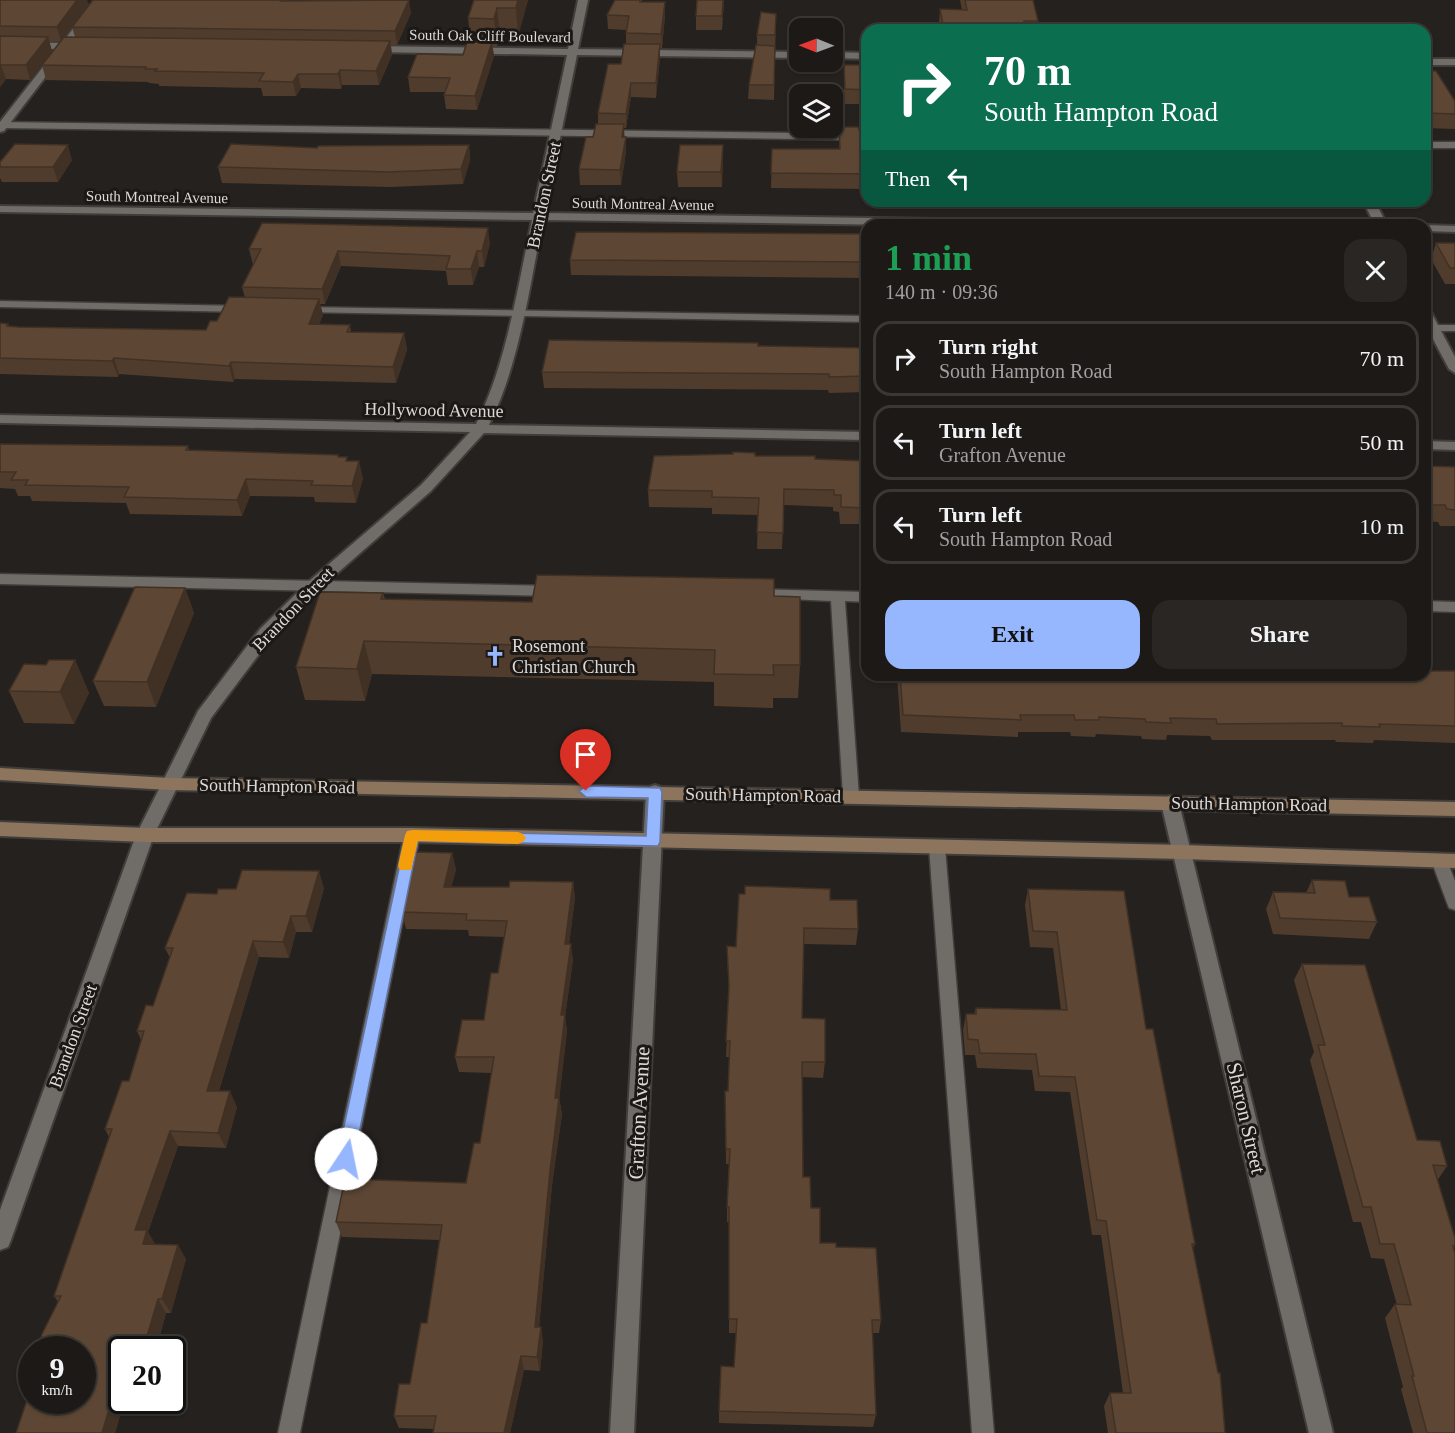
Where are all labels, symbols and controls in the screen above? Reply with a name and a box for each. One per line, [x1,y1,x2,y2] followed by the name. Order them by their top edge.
[789,18,843,72] north arrow
[789,18,843,138] map controls
[409,27,572,45] street label: South Oak Cliff Boulevard
[885,48,963,126] icon: right
[984,48,1072,94] text: 70 m
[789,84,843,138] button: layers
[984,97,1218,127] text: South Hampton Road
[523,140,565,250] street label: Brandon Street
[942,162,975,195] icon: left
[885,166,930,191] text: Then
[86,188,229,206] street label: South Montreal Avenue
[572,195,715,213] street label: South Montreal Avenue
[885,238,972,278] text: 1 min
[1344,239,1407,302] button: close
[885,281,998,303] text: 140 m · 09:36
[939,334,1038,359] text: Turn right
[888,342,921,375] icon: right
[1359,346,1404,371] text: 70 m
[939,360,1112,382] text: South Hampton Road
[364,399,504,421] street label: Hollywood Avenue
[939,418,1022,443] text: Turn left
[888,426,921,459] icon: left
[1359,430,1404,455] text: 50 m
[939,444,1066,466] text: Grafton Avenue
[939,502,1022,527] text: Turn left
[888,510,921,543] icon: left
[1359,514,1404,539] text: 10 m
[939,528,1112,550] text: South Hampton Road
[248,563,338,655] street label: Brandon Street
[885,600,1140,669] button: Exit
[1152,600,1407,669] button: Share
[512,636,636,677] place label: Rosemont Christian Church
[483,644,507,668] church icon: Rosemont Christian Church
[560,729,611,791] pin
[569,738,602,771] icon: arrive
[199,775,355,797] street label: South Hampton Road
[685,784,841,806] street label: South Hampton Road
[1171,793,1327,815] street label: South Hampton Road
[45,982,101,1090] street label: Brandon Street
[624,1046,654,1180] street label: Grafton Avenue
[1222,1060,1271,1176] street label: Sharon Street
[314,1127,378,1191] position arrow
[108,1336,186,1414] speed limit sign: 20
[50,1351,65,1384] text: 9
[42,1382,72,1398] text: km/h

